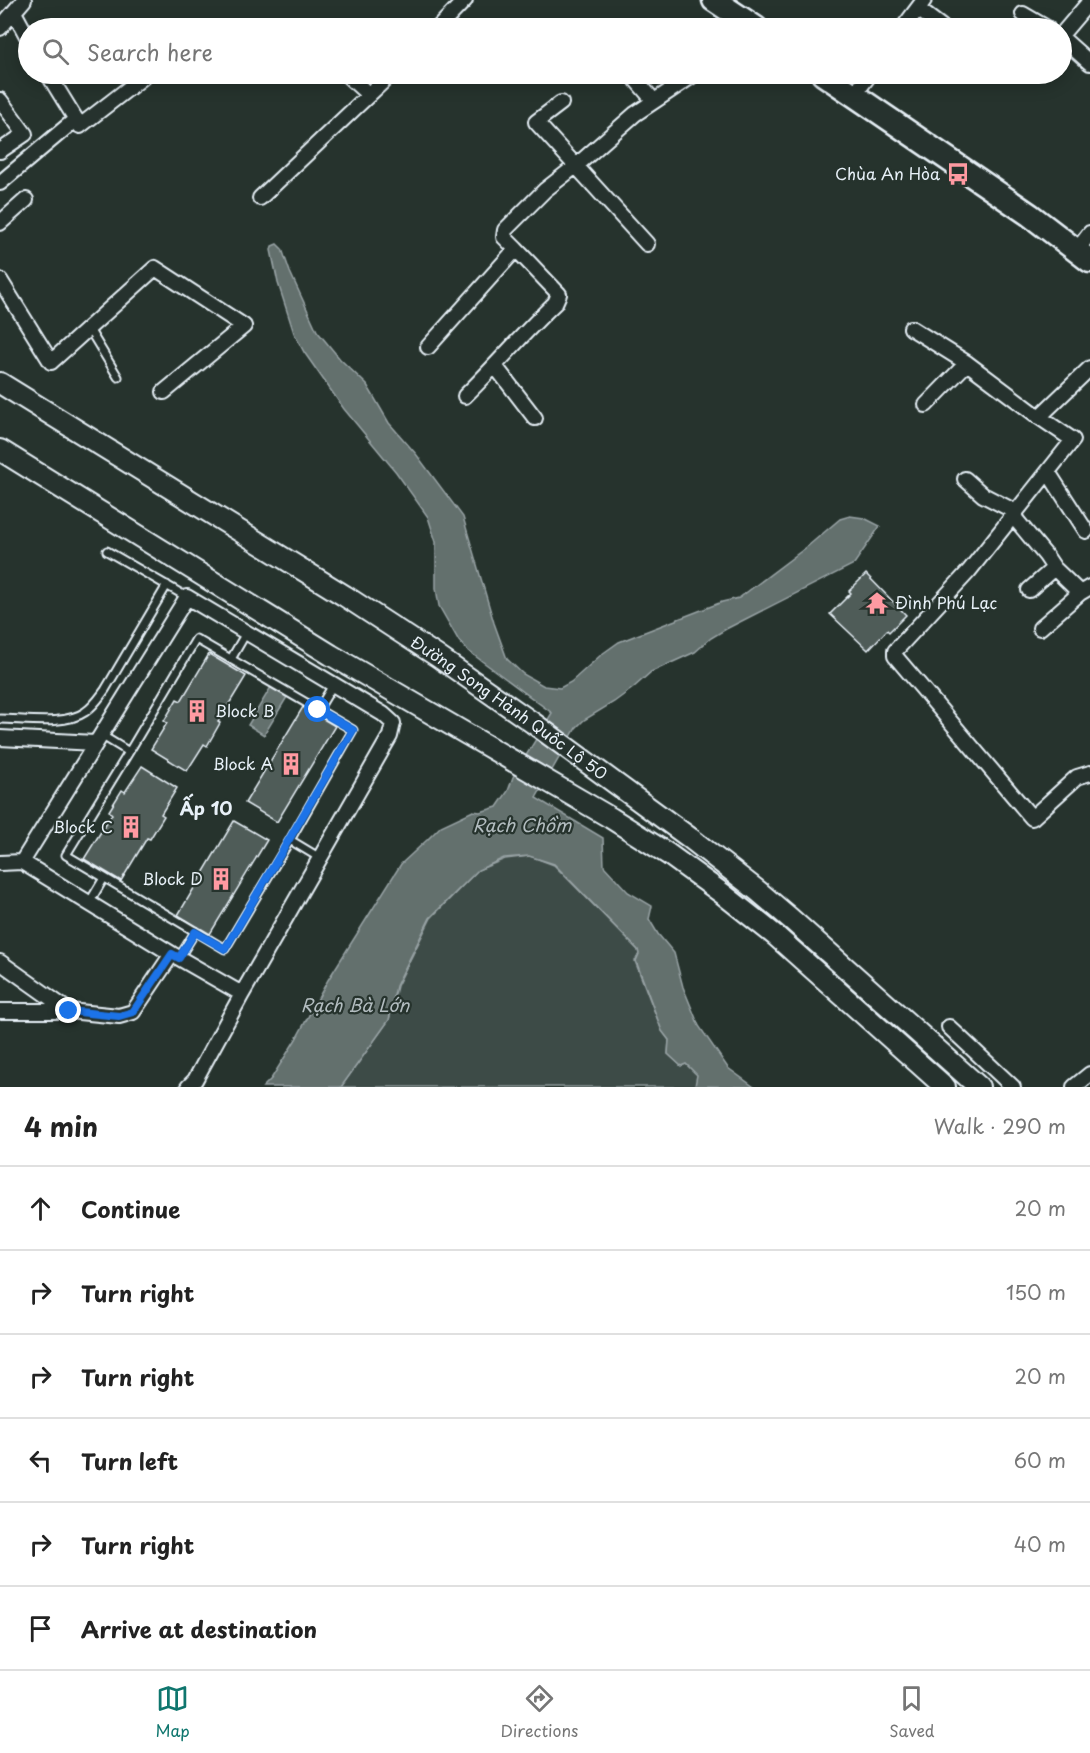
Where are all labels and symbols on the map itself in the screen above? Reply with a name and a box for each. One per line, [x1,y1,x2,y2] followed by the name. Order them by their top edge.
[835,161,940,185] place label: Chùa An Hòa
[945,161,971,187] bus stop icon: Chùa An Hòa
[864,590,890,616] temple icon: Đình Phú Lạc
[895,590,997,614] place label: Đình Phú Lạc
[407,629,613,785] street label: Đường Song Hành Quốc Lộ 50
[304,696,330,722] route start
[184,698,210,724] building icon: Block B
[215,698,274,722] place label: Block B
[213,751,273,775] place label: Block A
[278,751,304,777] building icon: Block A
[180,793,232,821] district label: Ấp 10
[473,811,572,838] water label: Rạch Chồm
[53,814,113,838] place label: Block C
[118,814,144,840] building icon: Block C
[142,866,203,890] place label: Block D
[208,866,234,892] building icon: Block D
[301,991,410,1018] water label: Rạch Bà Lớn
[55,997,81,1023] route end

